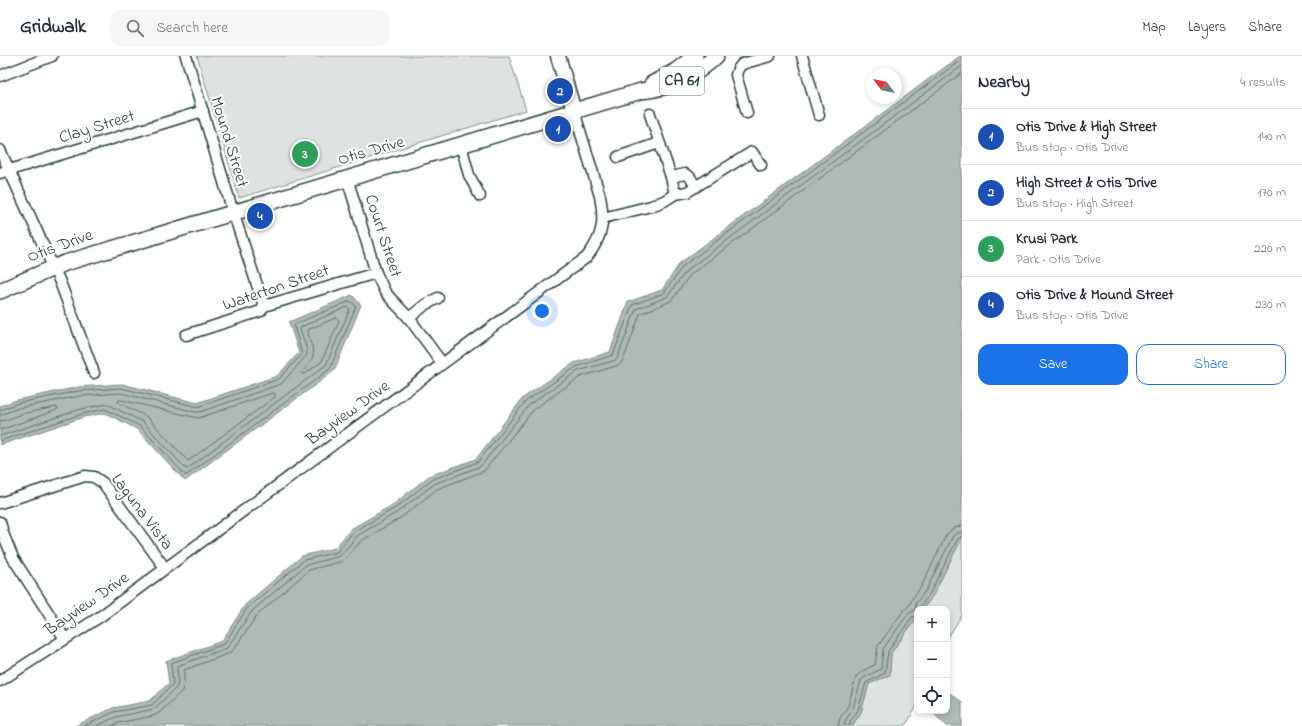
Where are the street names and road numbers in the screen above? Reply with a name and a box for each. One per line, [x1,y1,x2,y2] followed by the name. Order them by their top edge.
[660,67,704,95] road number: CA 61
[203,93,255,191] street label: Mound Street
[56,104,138,151] street label: Clay Street
[335,129,408,172] street label: Otis Drive
[358,191,408,281] street label: Court Street
[24,222,97,269] street label: Otis Drive
[219,258,333,318] street label: Waterton Street
[300,374,396,453] street label: Bayview Drive
[103,469,179,557] street label: Laguna Vista
[39,565,135,644] street label: Bayview Drive

